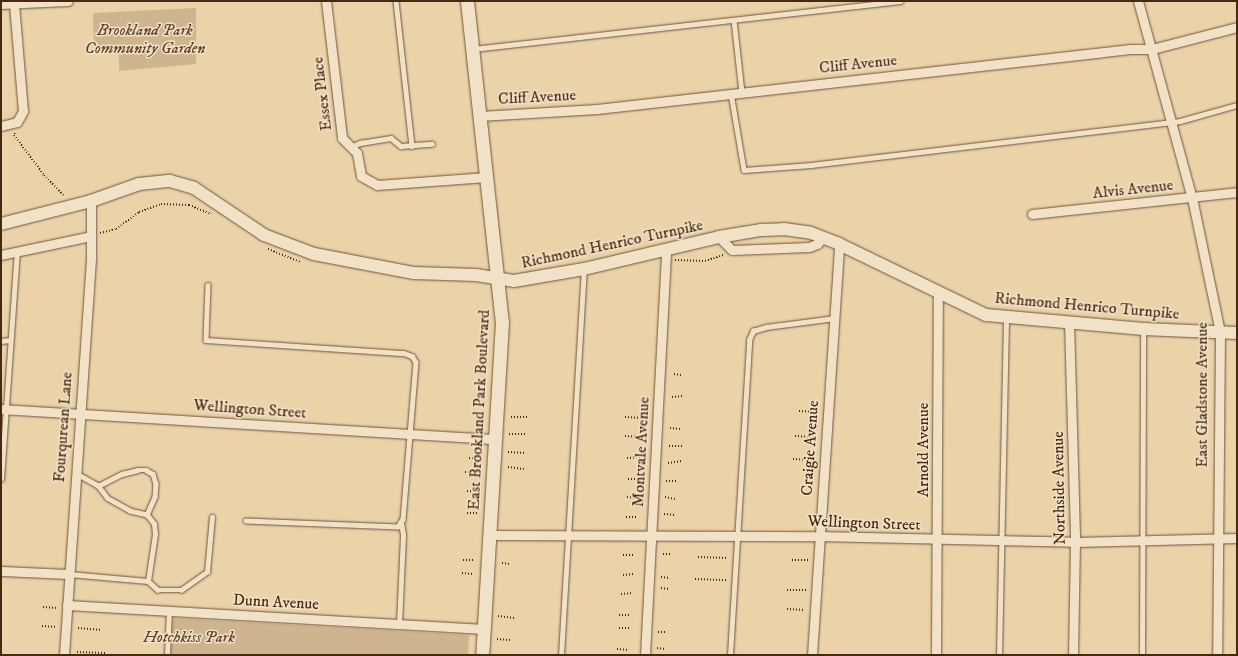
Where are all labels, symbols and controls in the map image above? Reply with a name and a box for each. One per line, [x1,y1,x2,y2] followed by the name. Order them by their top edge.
[85,20,205,58] park label: Brookland Park Community Garden
[818,50,898,78] street label: Cliff Avenue
[308,56,336,132] street label: Essex Place
[498,85,576,109] street label: Cliff Avenue
[1092,175,1174,203] street label: Alvis Avenue
[519,215,705,273] street label: Richmond Henrico Turnpike
[994,288,1180,324] street label: Richmond Henrico Turnpike
[464,309,494,511] street label: East Brookland Park Boulevard
[1192,322,1212,468] street label: East Gladstone Avenue
[50,371,76,483] street label: Fourqurean Lane
[193,395,307,423] street label: Wellington Street
[629,396,653,508] street label: Montvale Avenue
[797,400,823,496] street label: Craigie Avenue
[913,403,933,497] street label: Arnold Avenue
[1048,431,1070,545] street label: Northside Avenue
[807,511,921,535] street label: Wellington Street
[233,590,319,614] street label: Dunn Avenue
[143,627,235,647] park label: Hotchkiss Park

